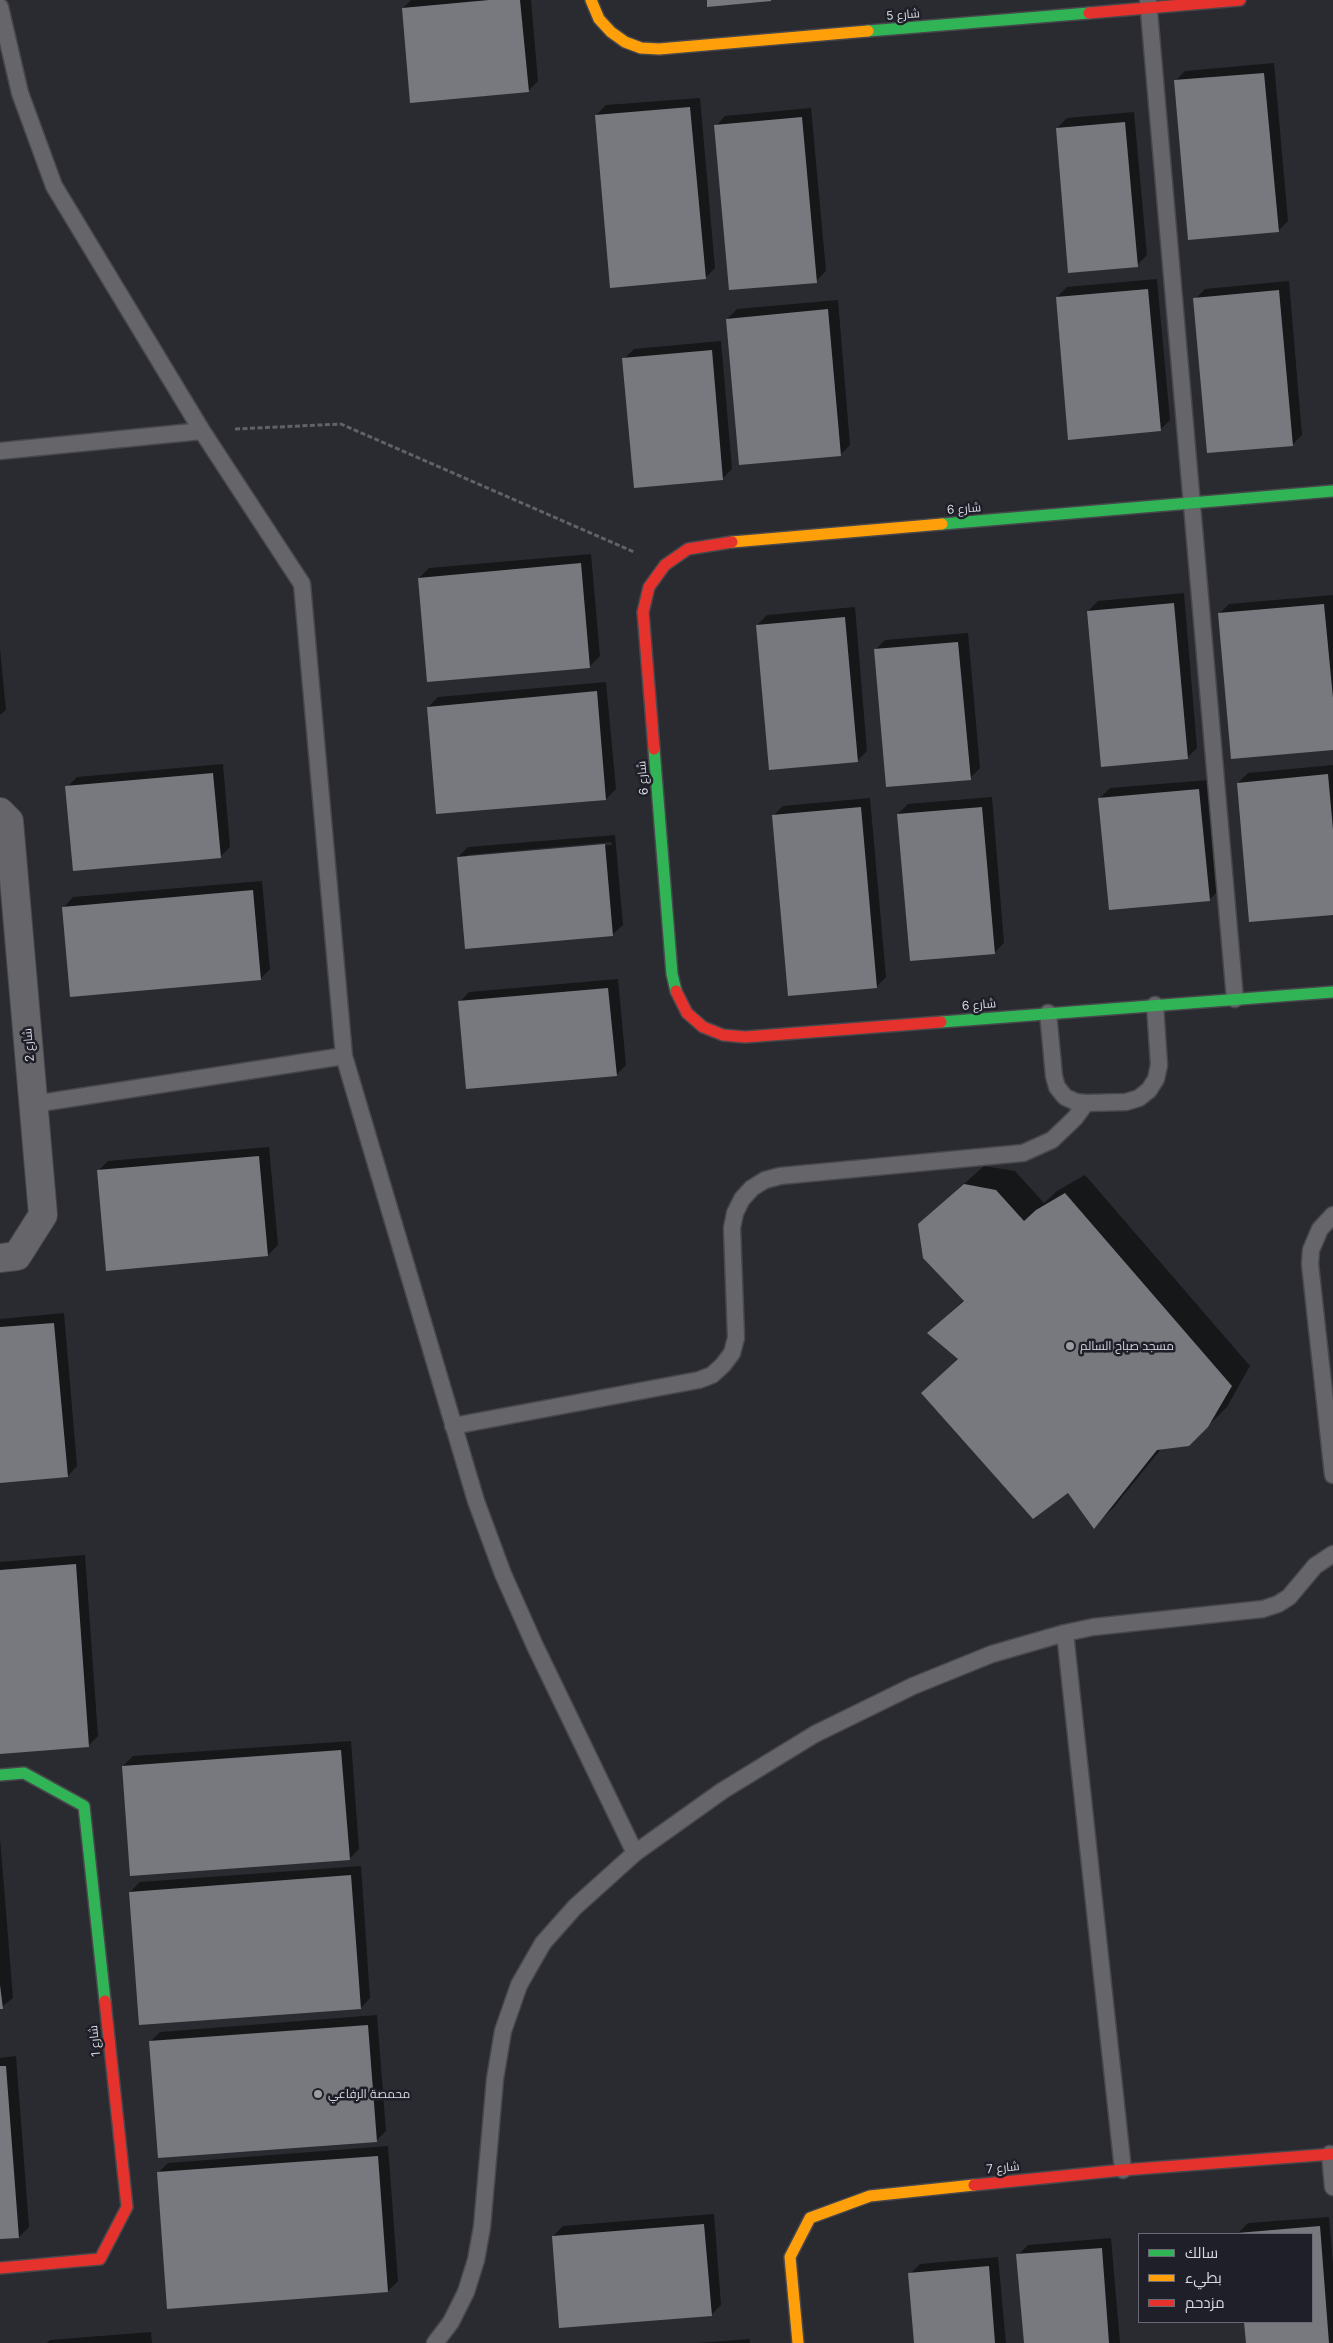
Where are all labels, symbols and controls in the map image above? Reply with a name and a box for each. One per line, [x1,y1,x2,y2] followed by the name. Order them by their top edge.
[885,6,921,24] street label: شارع 5
[946,500,982,518] street label: شارع 6
[634,760,652,796] street label: شارع 6
[961,996,997,1014] street label: شارع 6
[20,1027,38,1063] street label: شارع 2
[1080,1339,1174,1353] place label: مسجد صباح السالم
[1064,1340,1076,1352] marker: مسجد صباح السالم
[86,2025,104,2057] street label: شارع 1
[328,2087,410,2101] place label: محمصة الرفاعي
[312,2088,324,2100] marker: محمصة الرفاعي
[986,2159,1020,2177] street label: شارع 7
[1138,2233,1313,2323] legend
[1185,2243,1218,2262] text: سالك
[1185,2268,1222,2287] text: بطيء
[1185,2293,1225,2312] text: مزدحم

